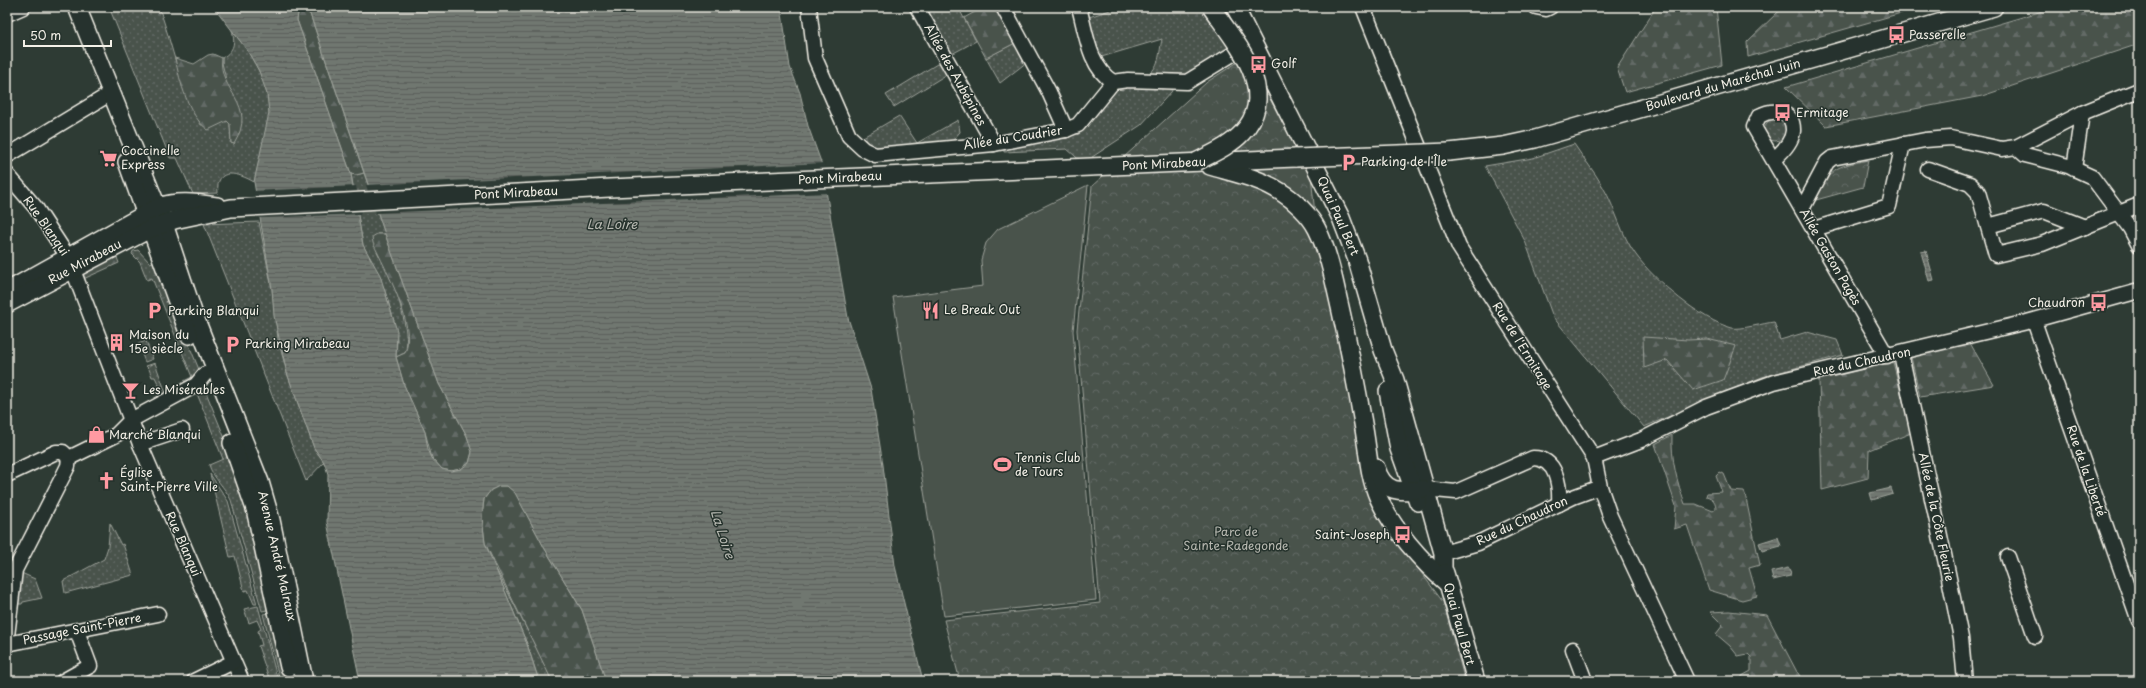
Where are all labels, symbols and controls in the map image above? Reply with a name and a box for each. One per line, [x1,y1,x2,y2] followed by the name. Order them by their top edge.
[920,20,992,129] street label: Allée des Aubépines
[24,22,111,48] scale bar
[1886,25,1906,45] bus stop icon: Passerelle
[1909,25,1966,43] place label: Passerelle
[30,26,61,44] text: 50 m
[1643,53,1802,115] street label: Boulevard du Maréchal Juin
[1248,54,1268,74] bus stop icon: Golf
[1271,54,1298,72] place label: Golf
[1773,103,1793,123] bus stop icon: Ermitage
[1796,103,1849,121] place label: Ermitage
[962,120,1064,154] street label: Allée du Coudrier
[121,141,180,173] place label: Coccinelle Express
[98,148,118,168] supermarket icon: Coccinelle Express
[1121,152,1206,174] street label: Pont Mirabeau
[1338,152,1358,172] parking icon: Parking de l'Île
[1361,152,1447,170] place label: Parking de l'Île
[797,166,882,188] street label: Pont Mirabeau
[1313,173,1364,258] street label: Quai Paul Bert
[473,181,558,203] street label: Pont Mirabeau
[20,192,74,259] street label: Rue Blanqui
[1796,205,1866,309] street label: Allée Gaston Pagès
[587,214,638,233] water label: La Loire
[45,234,124,288] street label: Rue Mirabeau
[2028,293,2085,311] place label: Chaudron
[2088,293,2108,313] bus stop icon: Chaudron
[1489,298,1557,393] street label: Rue de l'Ermitage
[921,300,941,320] restaurant icon: Le Break Out
[944,300,1020,318] place label: Le Break Out
[145,301,165,321] parking icon: Parking Blanqui
[168,301,259,319] place label: Parking Blanqui
[129,325,189,357] place label: Maison du 15e siècle
[106,332,126,352] building icon: Maison du 15e siècle
[222,334,242,354] parking icon: Parking Mirabeau
[245,334,350,352] place label: Parking Mirabeau
[1811,342,1912,380] street label: Rue du Chaudron
[120,380,140,400] bar icon: Les Misérables
[143,380,225,398] place label: Les Misérables
[2063,423,2111,519] street label: Rue de la Liberté
[86,425,106,445] shop icon: Marché Blanqui
[109,425,201,443] place label: Marché Blanqui
[1015,448,1080,480] place label: Tennis Club de Tours
[1915,451,1959,583] street label: Allée de la Côte Fleurie
[992,455,1012,475] sports icon: Tennis Club de Tours
[120,463,218,495] place label: Église Saint-Pierre Ville
[97,470,117,490] church icon: Église Saint-Pierre Ville
[254,489,302,623] street label: Avenue André Malraux
[1473,491,1570,549] street label: Rue du Chaudron
[707,507,741,562] water label: La Loire
[162,508,206,579] street label: Rue Blanqui
[1183,522,1289,554] park label: Parc de Sainte-Radegonde
[1315,525,1390,543] place label: Saint-Joseph
[1393,525,1413,545] bus stop icon: Saint-Joseph
[1440,580,1480,667] street label: Quai Paul Bert
[21,608,143,648] street label: Passage Saint-Pierre

